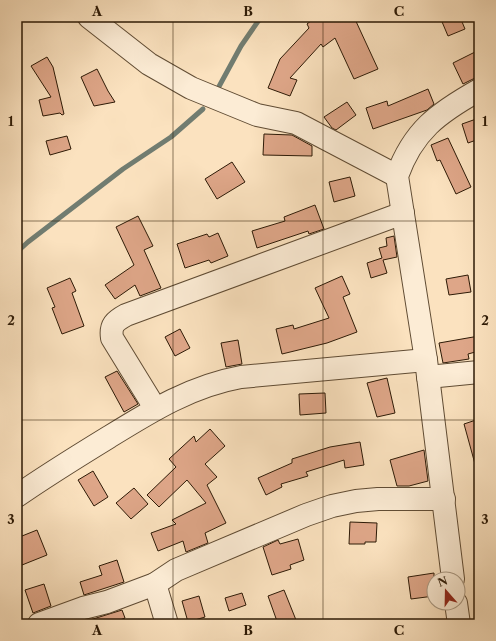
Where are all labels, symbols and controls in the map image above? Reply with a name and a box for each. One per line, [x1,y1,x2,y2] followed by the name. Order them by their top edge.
[91,3,103,19] text: A
[243,3,253,19] text: B
[394,3,404,19] text: C
[8,113,14,129] text: 1
[482,113,488,129] text: 1
[7,312,15,328] text: 2
[481,312,489,328] text: 2
[7,511,15,527] text: 3
[481,511,489,527] text: 3
[426,571,466,611] north arrow
[436,573,450,590] text: N
[91,622,103,638] text: A
[243,622,253,638] text: B
[394,622,404,638] text: C

